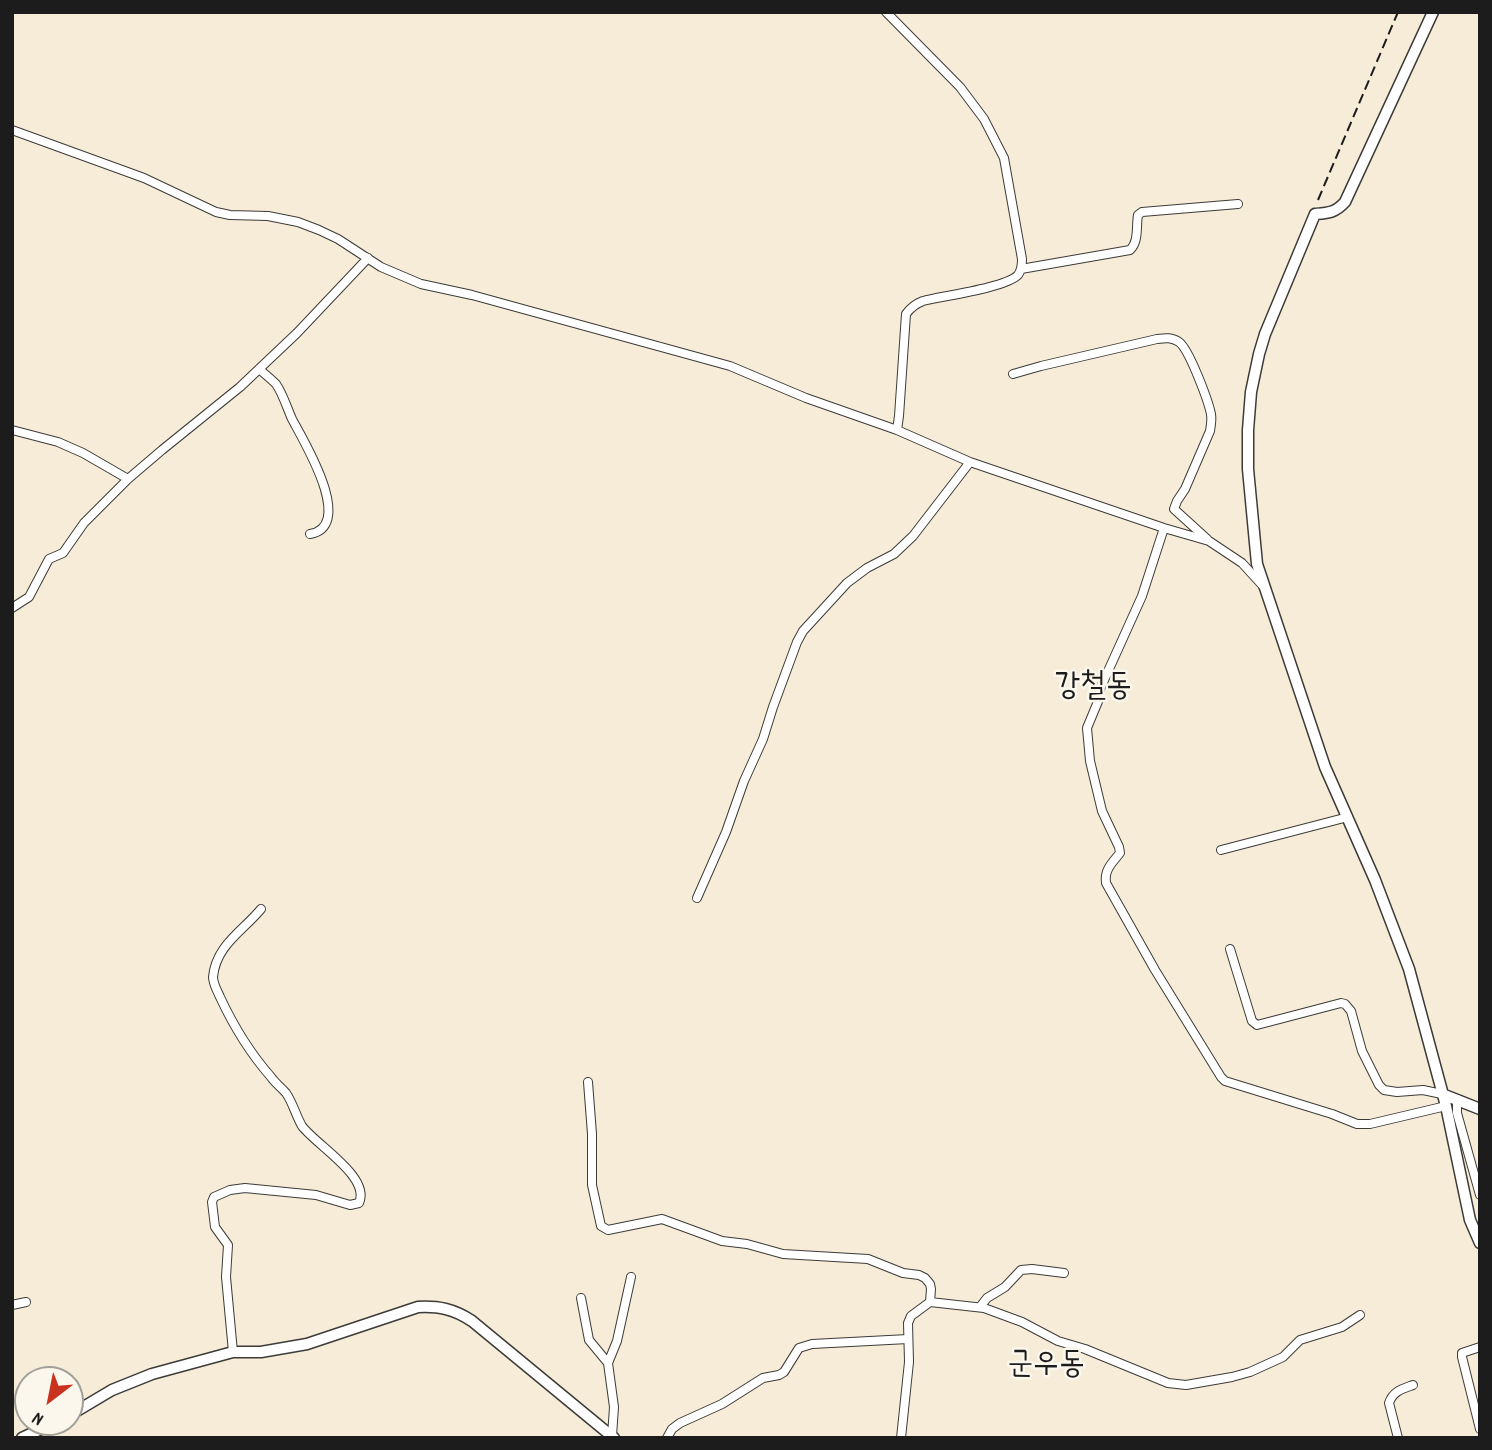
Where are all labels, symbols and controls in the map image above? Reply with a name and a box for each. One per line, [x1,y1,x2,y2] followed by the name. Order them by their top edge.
[1054,671,1132,709] district label: 강철동
[1007,1349,1085,1387] district label: 군우동
[14,1366,84,1436] north arrow
[28,1404,50,1431] text: N

